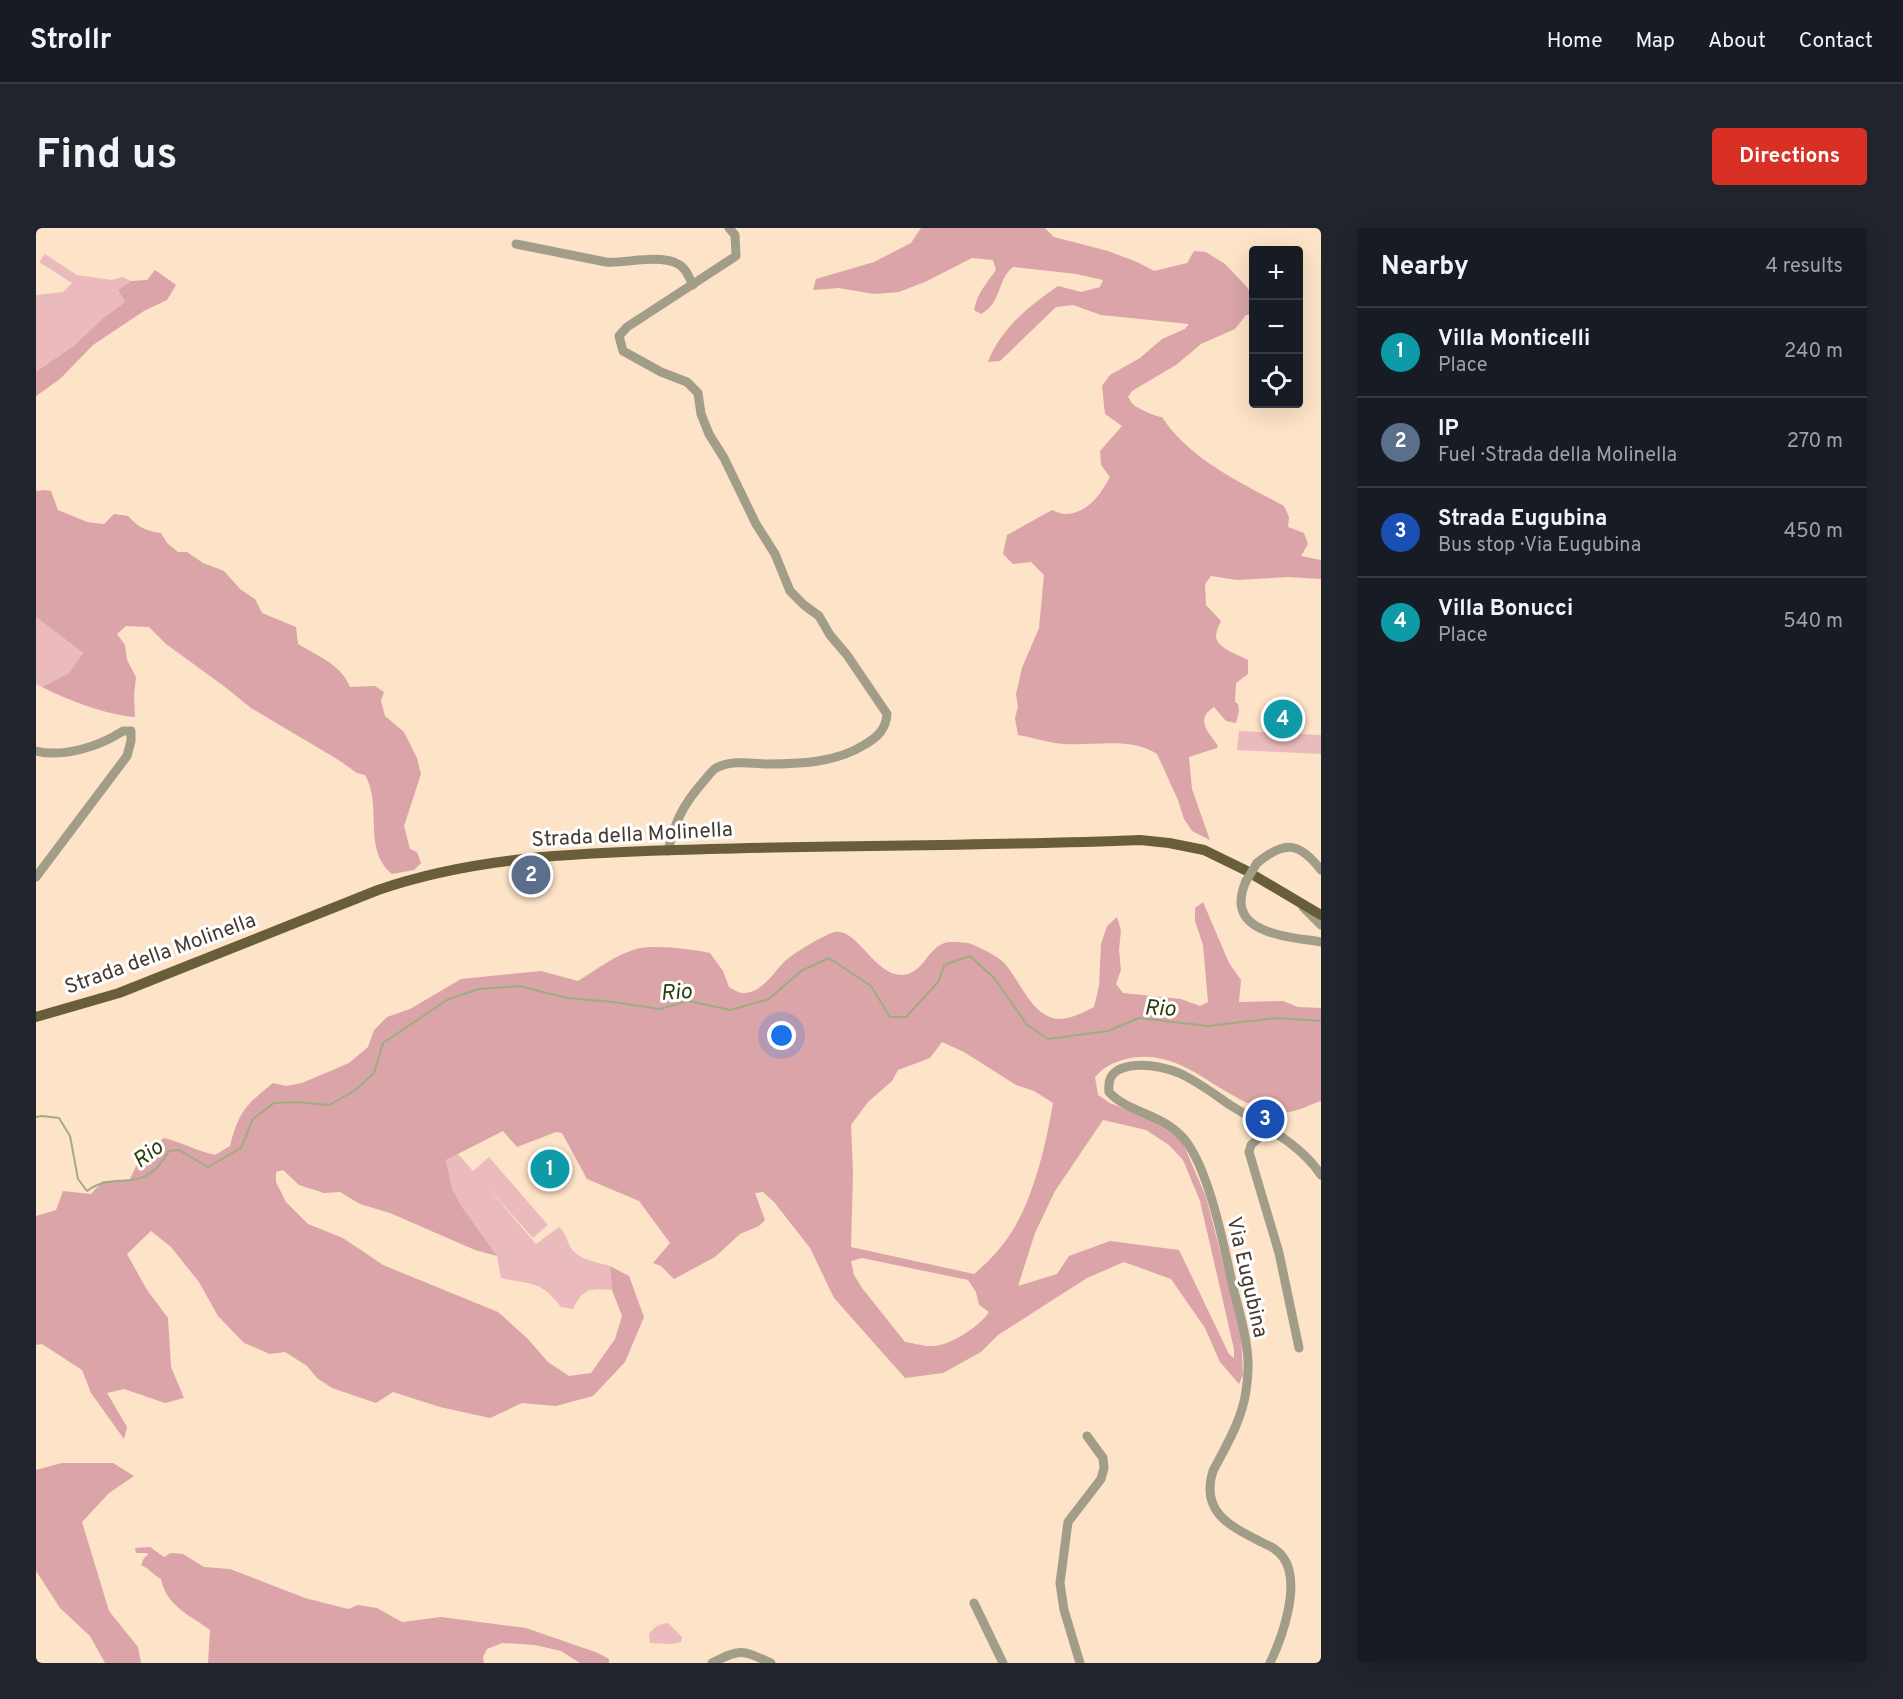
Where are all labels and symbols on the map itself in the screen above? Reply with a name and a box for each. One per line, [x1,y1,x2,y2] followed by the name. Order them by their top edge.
[1264,696,1302,742] pin: 4
[531,817,733,854] street label: Strada della Molinella
[512,852,550,898] pin: 2
[61,907,260,1002] street label: Strada della Molinella
[660,979,693,1008] water label: Rio
[1144,995,1176,1024] water label: Rio
[767,1021,796,1050] your location
[1246,1096,1284,1142] pin: 3
[128,1135,169,1175] water label: Rio
[530,1146,570,1192] pin: 1
[1220,1214,1274,1340] street label: Via Eugubina

